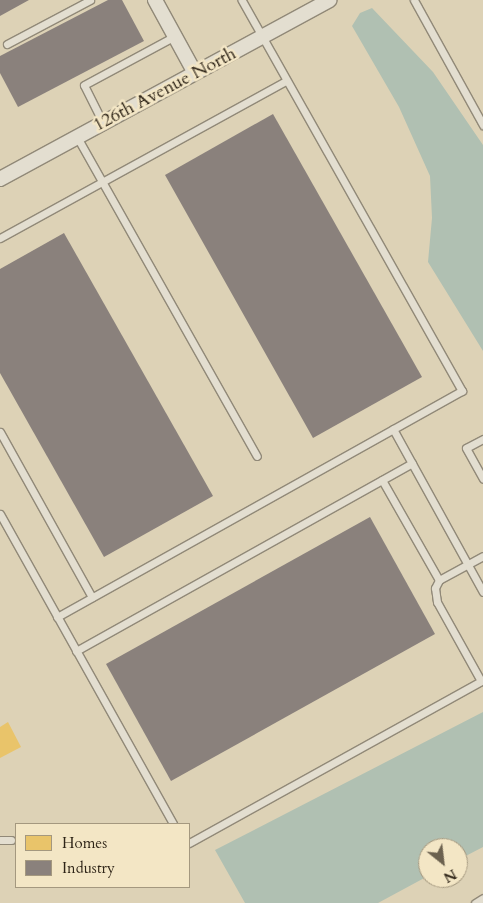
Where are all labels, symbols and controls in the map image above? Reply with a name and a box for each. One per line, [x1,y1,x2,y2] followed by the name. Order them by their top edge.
[90,43,240,137] street label: 126th Avenue North
[15,823,190,888] legend
[62,833,107,853] text: Homes
[418,838,468,888] north arrow
[62,858,115,878] text: Industry
[440,864,460,887] text: N

